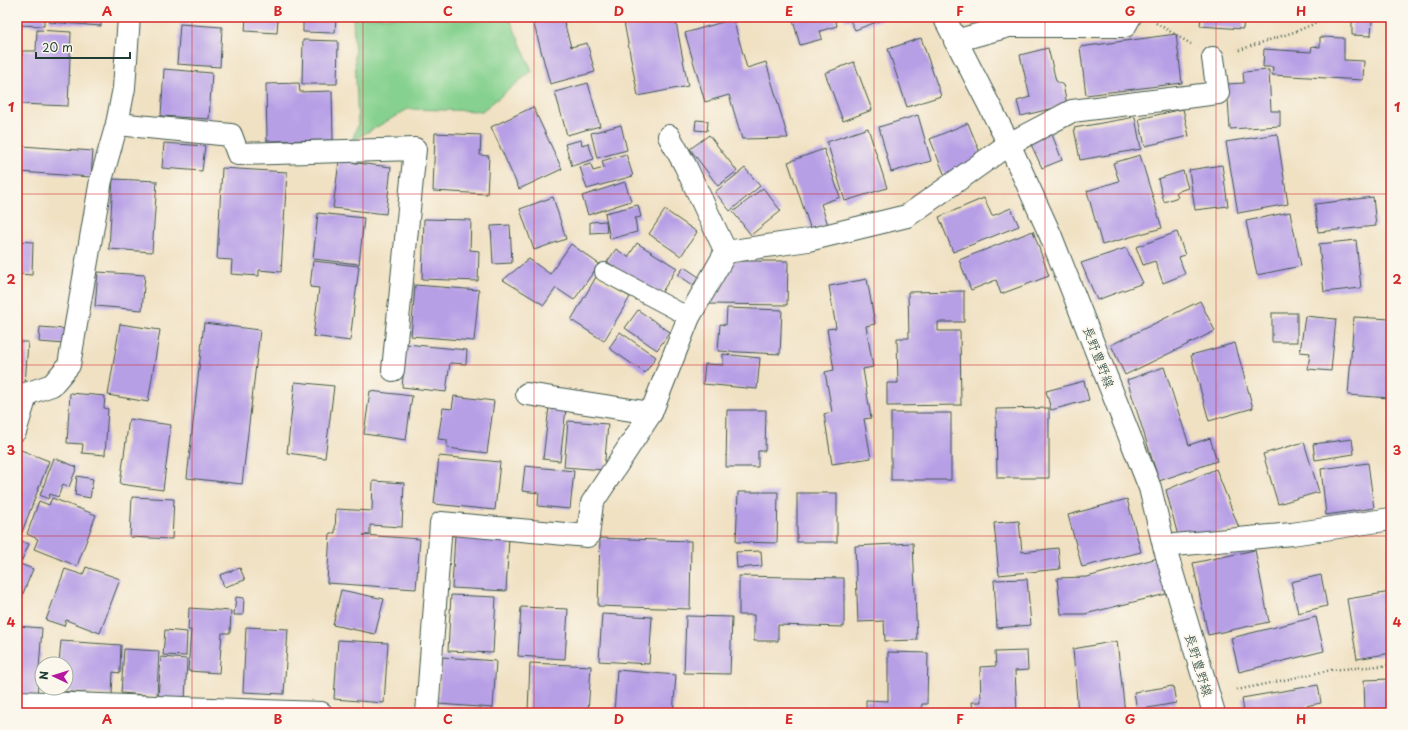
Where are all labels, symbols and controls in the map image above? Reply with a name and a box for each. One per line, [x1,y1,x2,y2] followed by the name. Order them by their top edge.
[102,1,112,20] text: A
[274,1,283,20] text: B
[443,1,453,20] text: C
[614,1,624,20] text: D
[785,1,793,20] text: E
[956,1,964,20] text: F
[1125,1,1135,20] text: G
[1296,1,1306,20] text: H
[36,34,130,60] scale bar
[42,38,73,56] text: 20 m
[8,97,14,116] text: 1
[1394,97,1400,116] text: 1
[6,269,16,288] text: 2
[1392,269,1402,288] text: 2
[1079,323,1120,391] street label: 長野豊野線
[7,440,16,459] text: 3
[1393,440,1402,459] text: 3
[7,612,16,631] text: 4
[1393,612,1402,631] text: 4
[1181,631,1218,700] street label: 長野豊野線
[34,656,74,696] north arrow
[35,670,52,680] text: N
[102,709,112,728] text: A
[274,709,283,728] text: B
[443,709,453,728] text: C
[614,709,624,728] text: D
[785,709,793,728] text: E
[956,709,964,728] text: F
[1125,709,1135,728] text: G
[1296,709,1306,728] text: H

